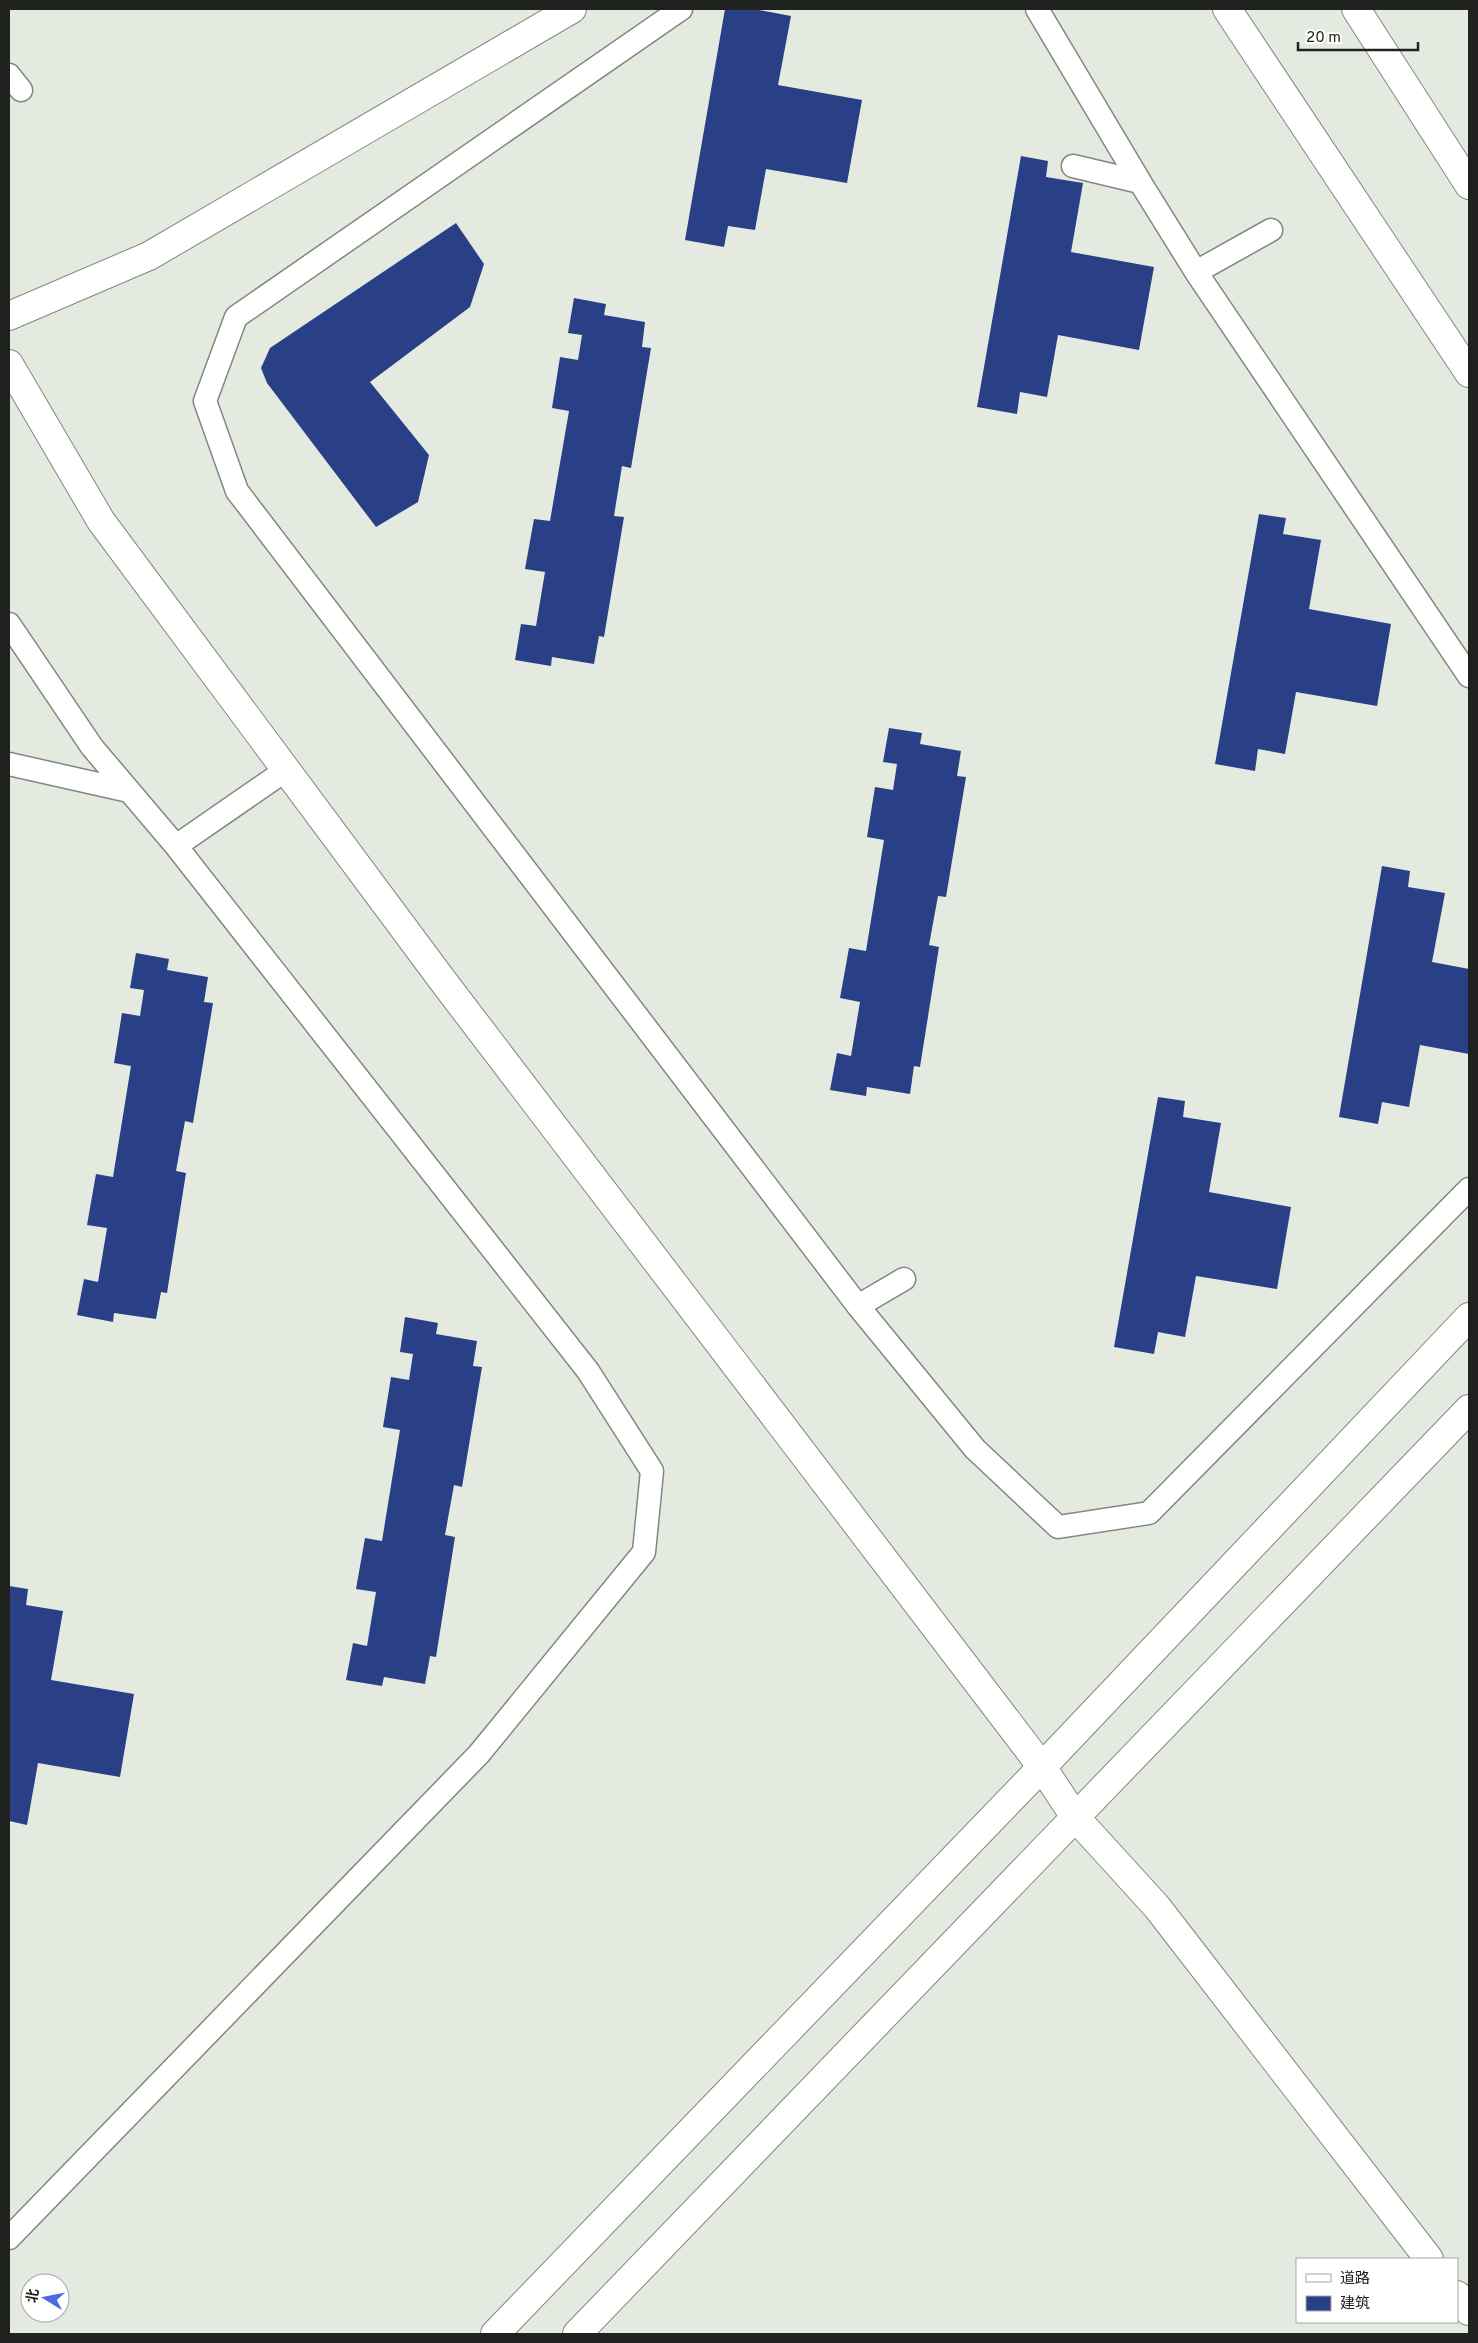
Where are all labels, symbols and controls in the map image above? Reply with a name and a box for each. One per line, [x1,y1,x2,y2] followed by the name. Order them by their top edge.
[1298,20,1418,52] scale bar
[1306,29,1341,48] text: 20 m
[1296,2258,1458,2323] legend
[1340,2270,1370,2289] text: 道路
[20,2273,70,2323] north arrow
[24,2288,43,2304] text: 北
[1340,2295,1370,2314] text: 建筑

